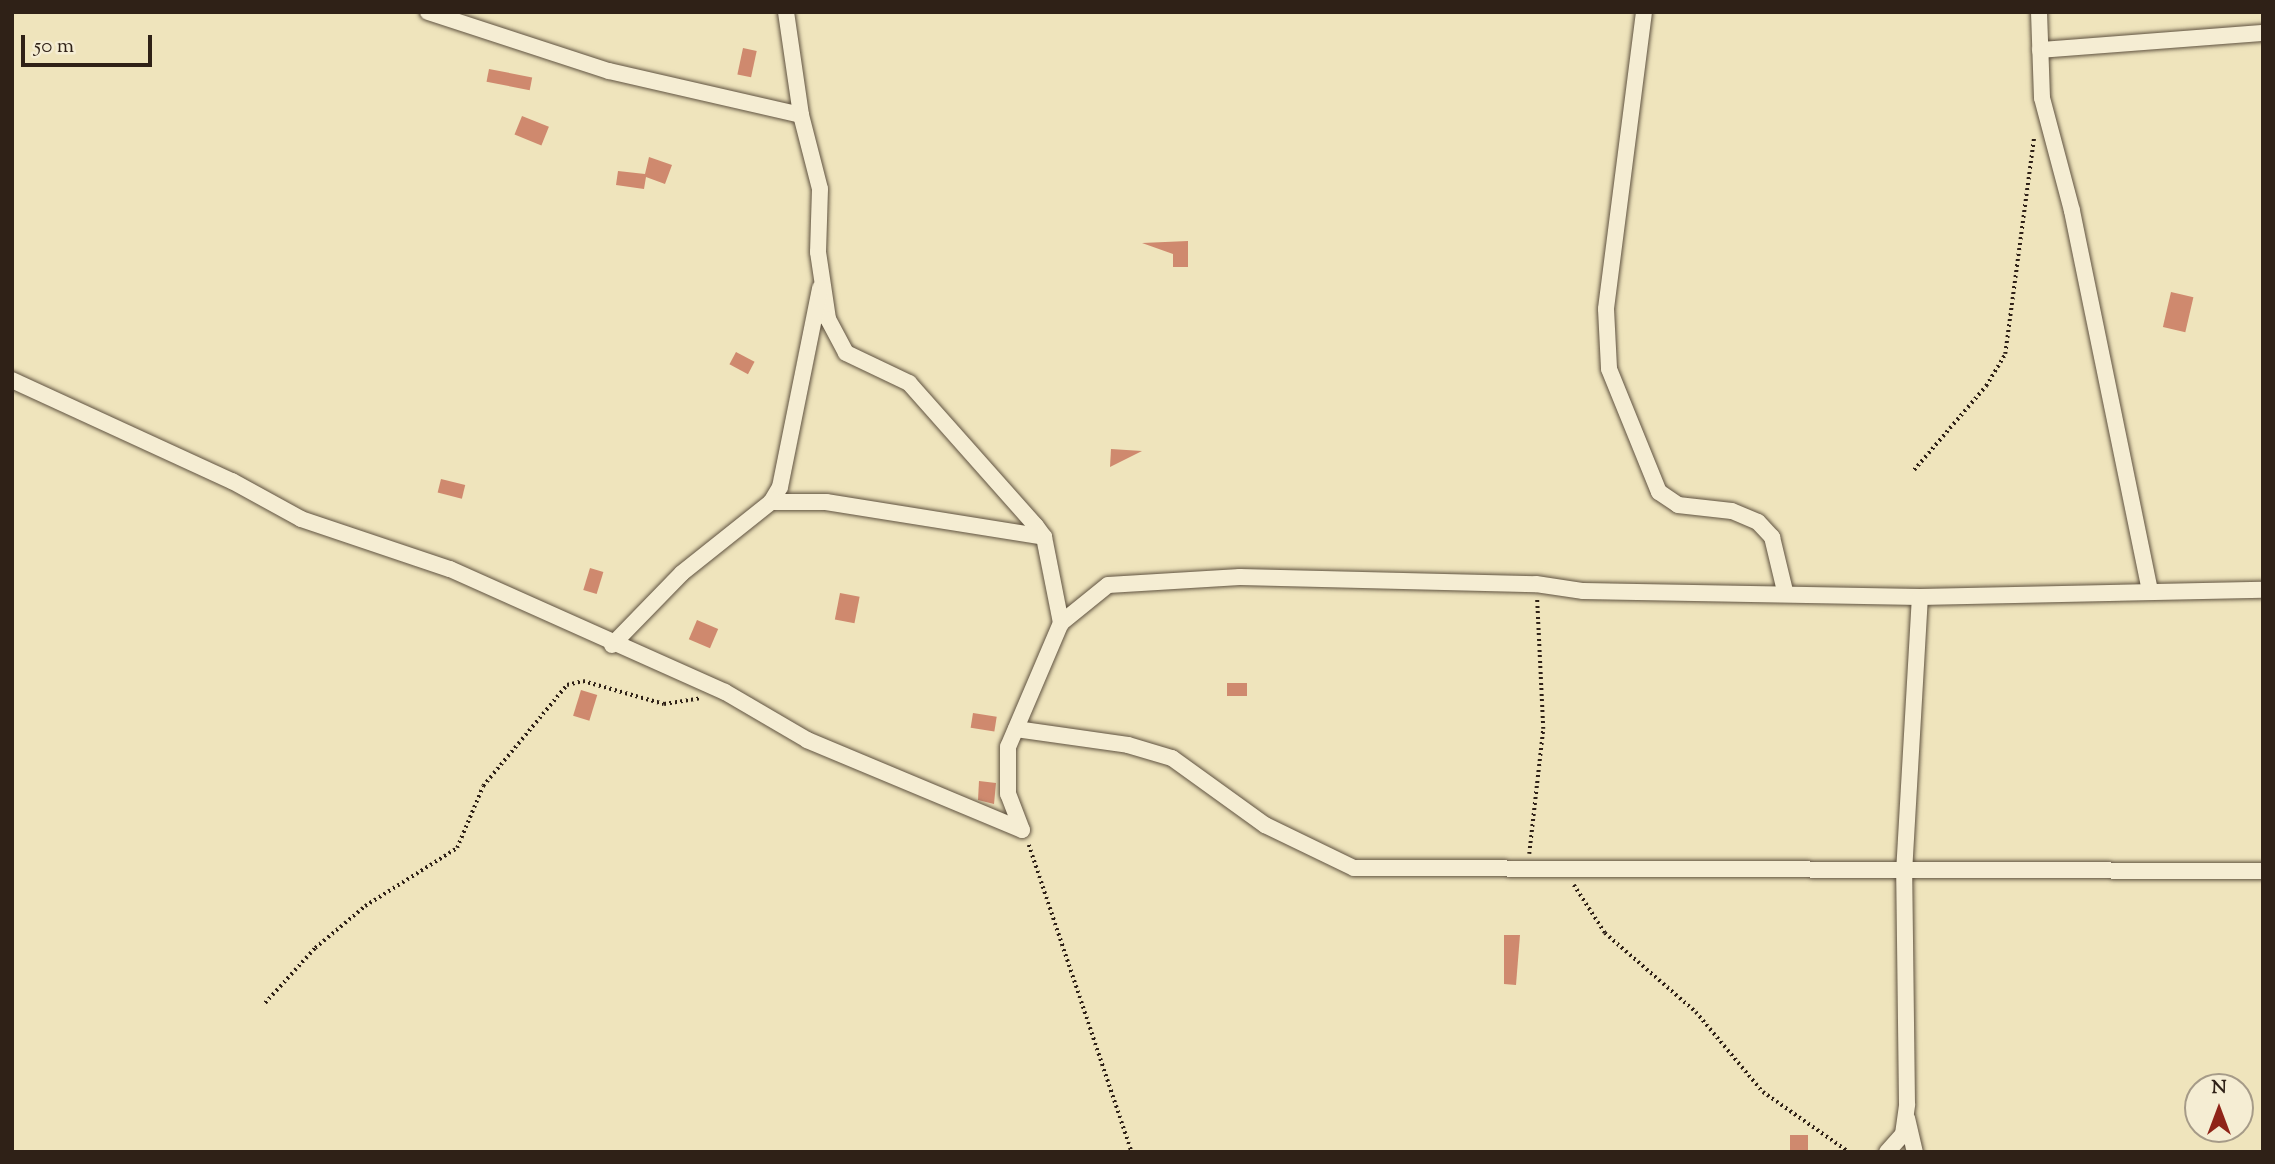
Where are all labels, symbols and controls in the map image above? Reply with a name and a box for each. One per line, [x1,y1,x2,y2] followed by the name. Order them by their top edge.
[24,21,156,65] scale bar
[34,32,74,62] text: 50 m
[2184,1073,2254,1143] north arrow
[2211,1075,2227,1102] text: N

